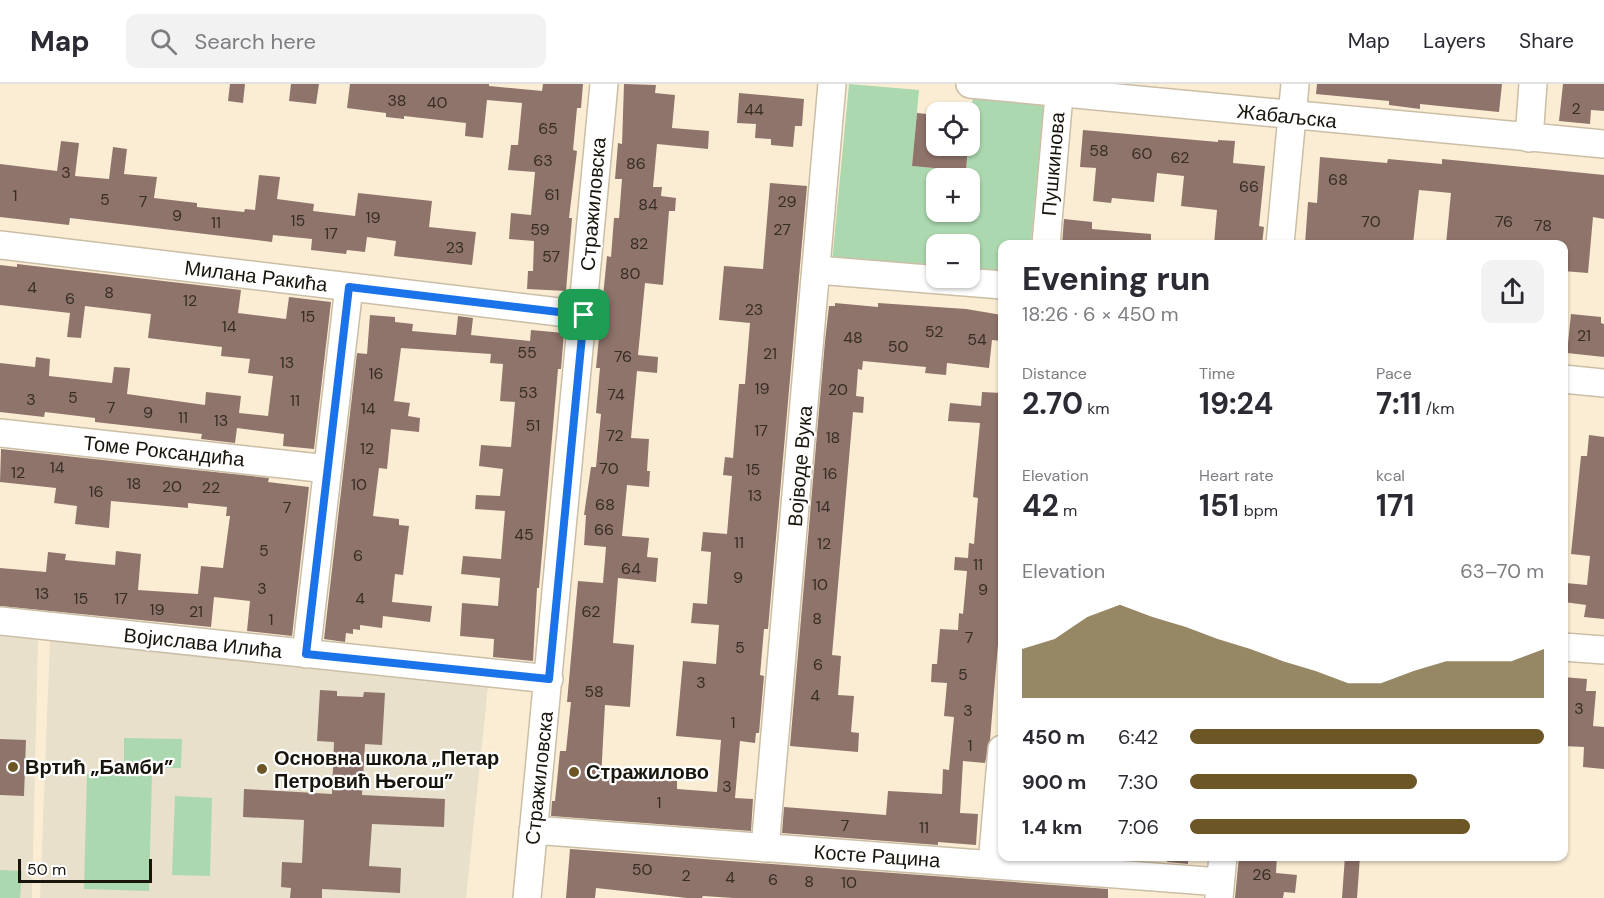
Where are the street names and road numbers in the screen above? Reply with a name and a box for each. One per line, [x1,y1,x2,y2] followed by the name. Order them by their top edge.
[1236,98,1339,134] street label: Жабаљска
[1036,110,1071,217] street label: Пушкинова
[574,135,612,272] street label: Стражиловска
[183,254,330,298] street label: Милана Ракића
[782,403,818,528] street label: Војводе Вука
[82,430,247,472] street label: Томе Роксандића
[122,622,284,664] street label: Војислава Илића
[519,709,559,846] street label: Стражиловска
[813,839,942,873] street label: Косте Рацина

